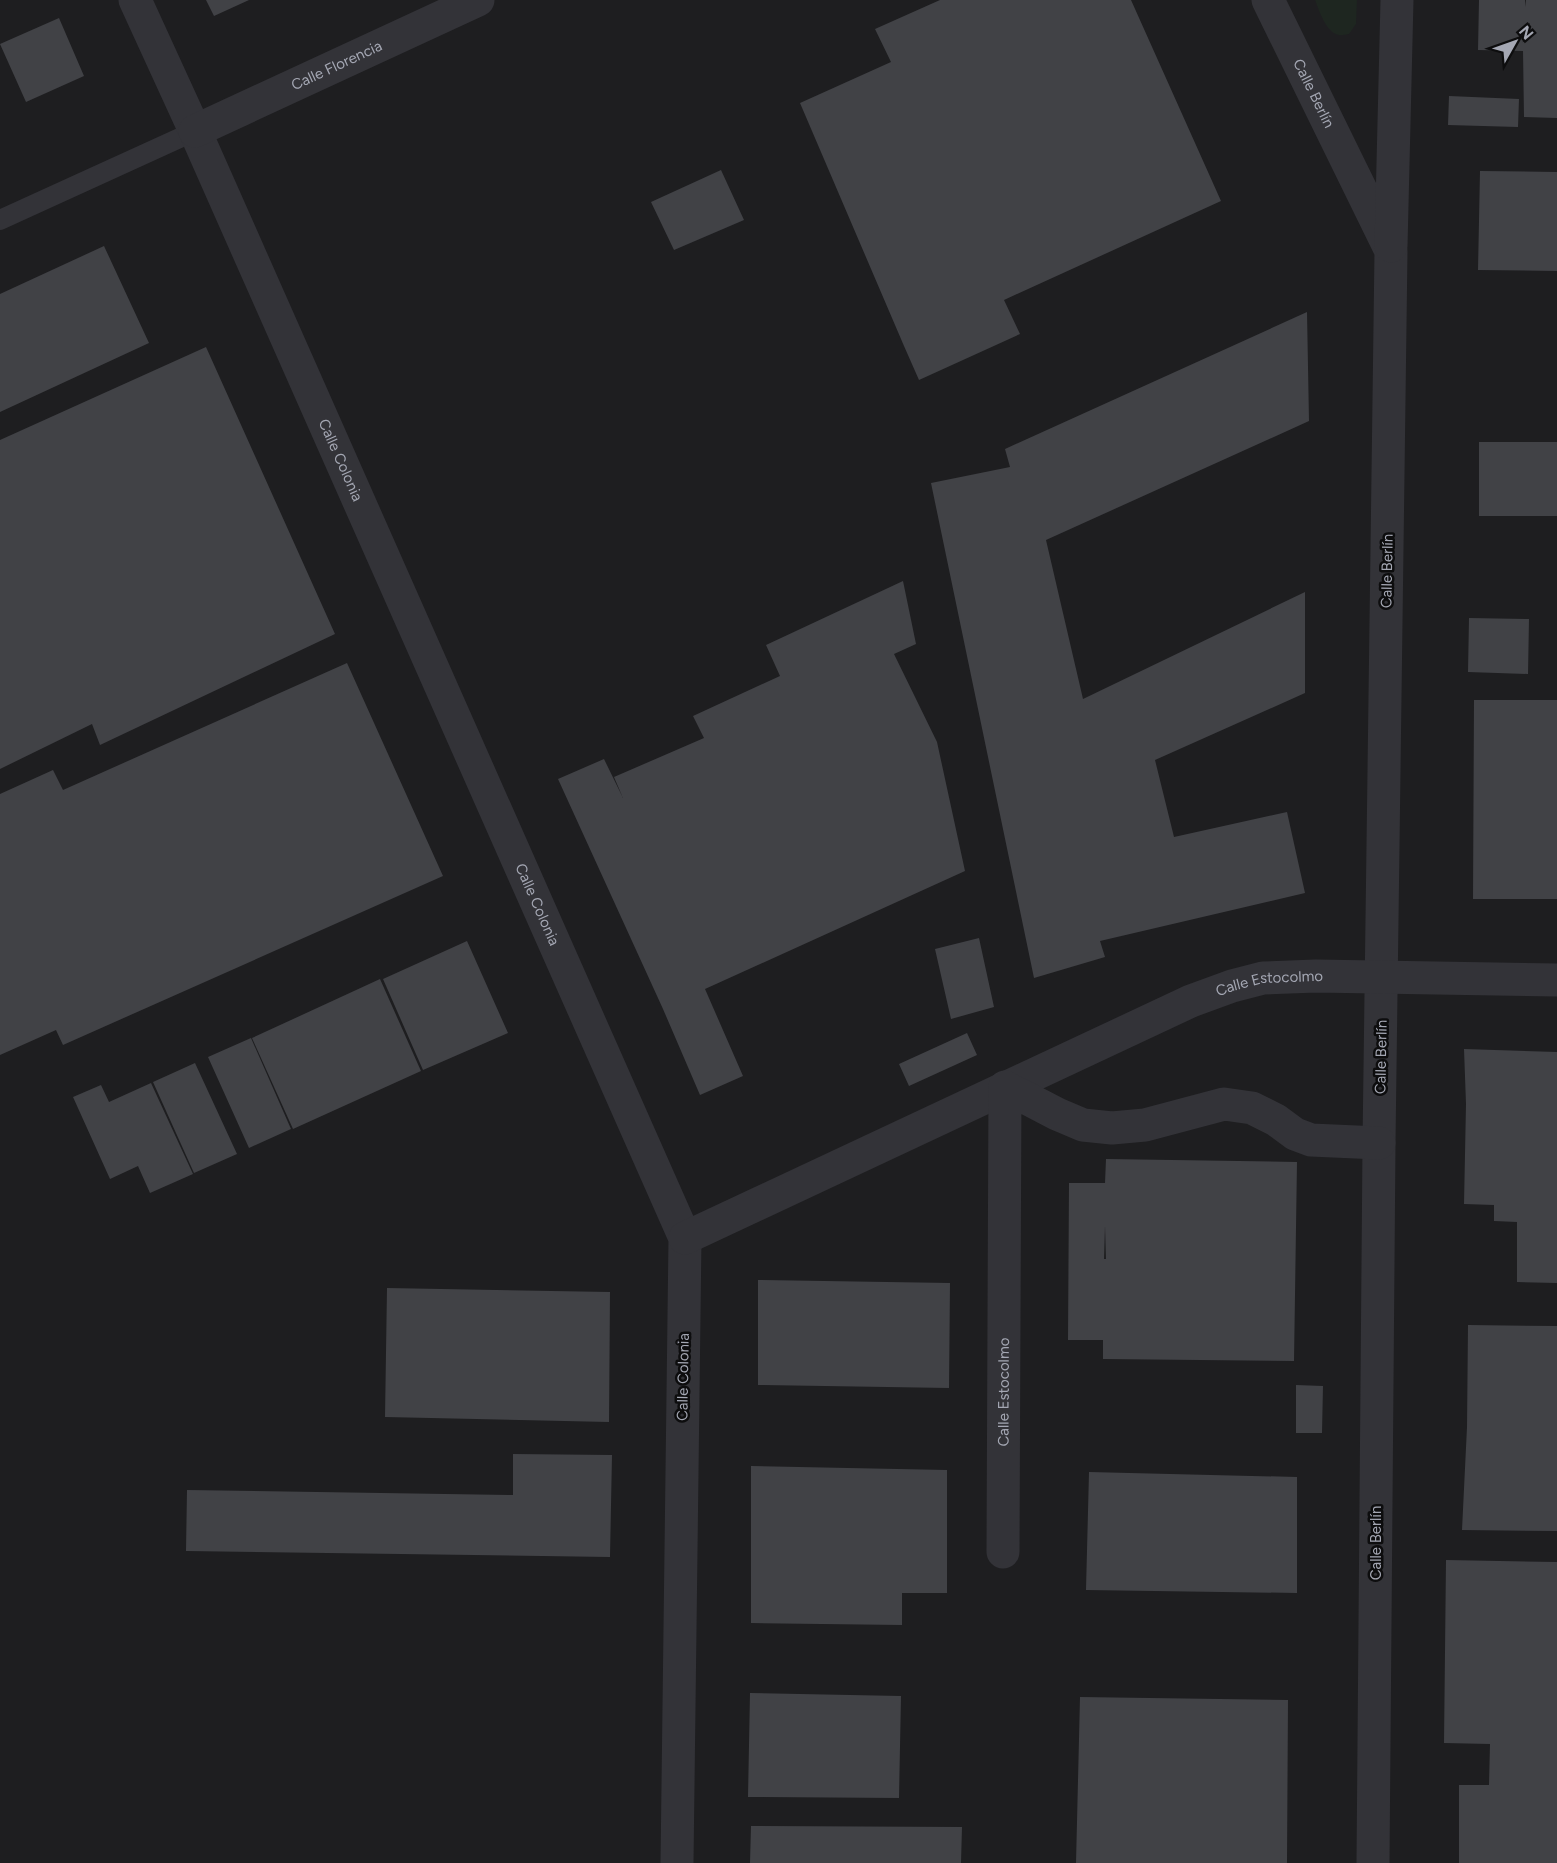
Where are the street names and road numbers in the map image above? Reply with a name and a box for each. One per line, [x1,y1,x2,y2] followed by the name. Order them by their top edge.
[288,37,385,94] street label: Calle Florencia
[1289,56,1338,131] street label: Calle Berlín
[315,416,367,504] street label: Calle Colonia
[1377,534,1397,608] street label: Calle Berlín
[511,861,563,948] street label: Calle Colonia
[1213,967,1323,1000] street label: Calle Estocolmo
[1371,1020,1391,1094] street label: Calle Berlín
[673,1333,693,1421] street label: Calle Colonia
[994,1337,1013,1446] street label: Calle Estocolmo
[1367,1506,1385,1580] street label: Calle Berlín

